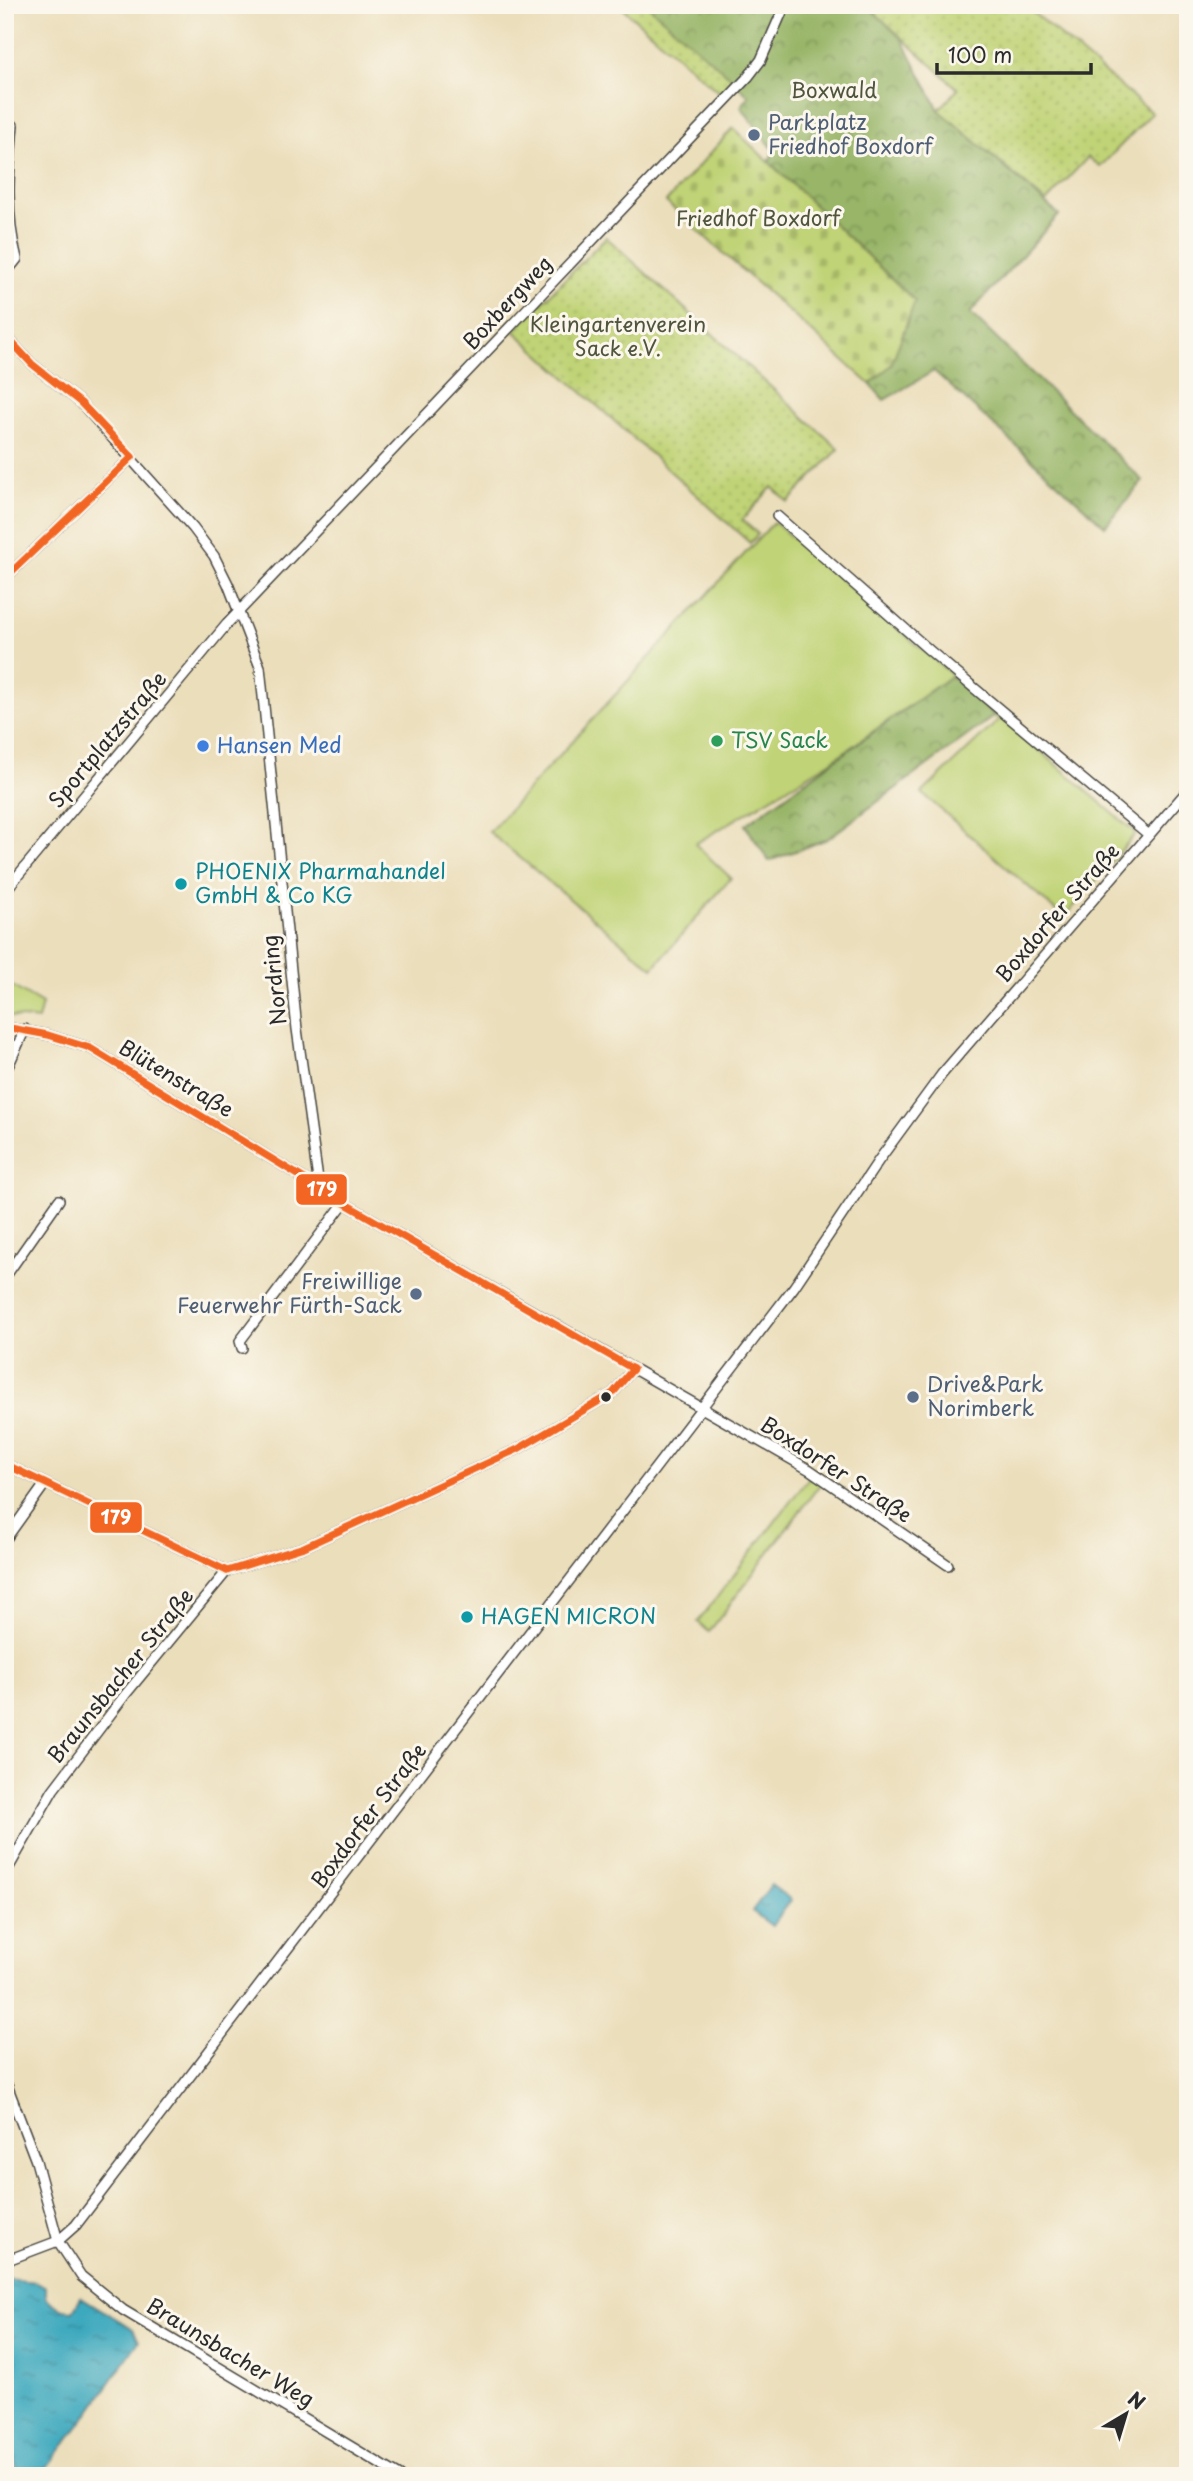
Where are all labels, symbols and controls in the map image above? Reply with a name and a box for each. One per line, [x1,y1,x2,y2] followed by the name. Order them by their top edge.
[937,32,1092,76] scale bar
[948,38,1012,70] text: 100 m
[791,73,877,105] park label: Boxwald
[768,105,934,161] place label: Parkplatz Friedhof Boxdorf
[746,127,762,143] marker: Parkplatz Friedhof Boxdorf
[676,201,842,233] park label: Friedhof Boxdorf
[454,247,559,356] street label: Boxbergweg
[530,307,706,363] park label: Kleingartenverein Sack e.V.
[40,663,173,814] street label: Sportplatzstraße
[731,723,828,755] place label: TSV Sack
[217,728,342,760] place label: Hansen Med
[709,733,725,749] marker: TSV Sack
[195,738,211,754] marker: Hansen Med
[987,835,1126,988] street label: Boxdorfer Straße
[195,854,446,910] place label: PHOENIX Pharmahandel GmbH & Co KG
[173,876,189,892] marker: PHOENIX Pharmahandel GmbH & Co KG
[252,933,294,1027] street label: Nordring
[114,1030,240,1124] street label: Blütenstraße
[295,1173,348,1206] line badge: 179
[307,1174,337,1202] text: 179
[177,1264,402,1320] place label: Freiwillige Feuerwehr Fürth-Sack
[408,1286,424,1302] marker: Freiwillige Feuerwehr Fürth-Sack
[927,1367,1044,1423] place label: Drive&Park Norimberk
[905,1389,921,1405] marker: Drive&Park Norimberk
[599,1390,613,1404] unlabelled marker
[755,1407,919,1529] street label: Boxdorfer Straße
[89,1501,143,1534] line badge: 179
[101,1502,131,1530] text: 179
[39,1580,200,1769] street label: Braunsbacher Straße
[481,1599,656,1631] place label: HAGEN MICRON
[459,1609,475,1625] marker: HAGEN MICRON
[302,1735,433,1894] street label: Boxdorfer Straße
[141,2289,321,2414] street label: Braunsbacher Weg
[1092,2380,1162,2450] north arrow
[1123,2384,1152,2415] text: N

